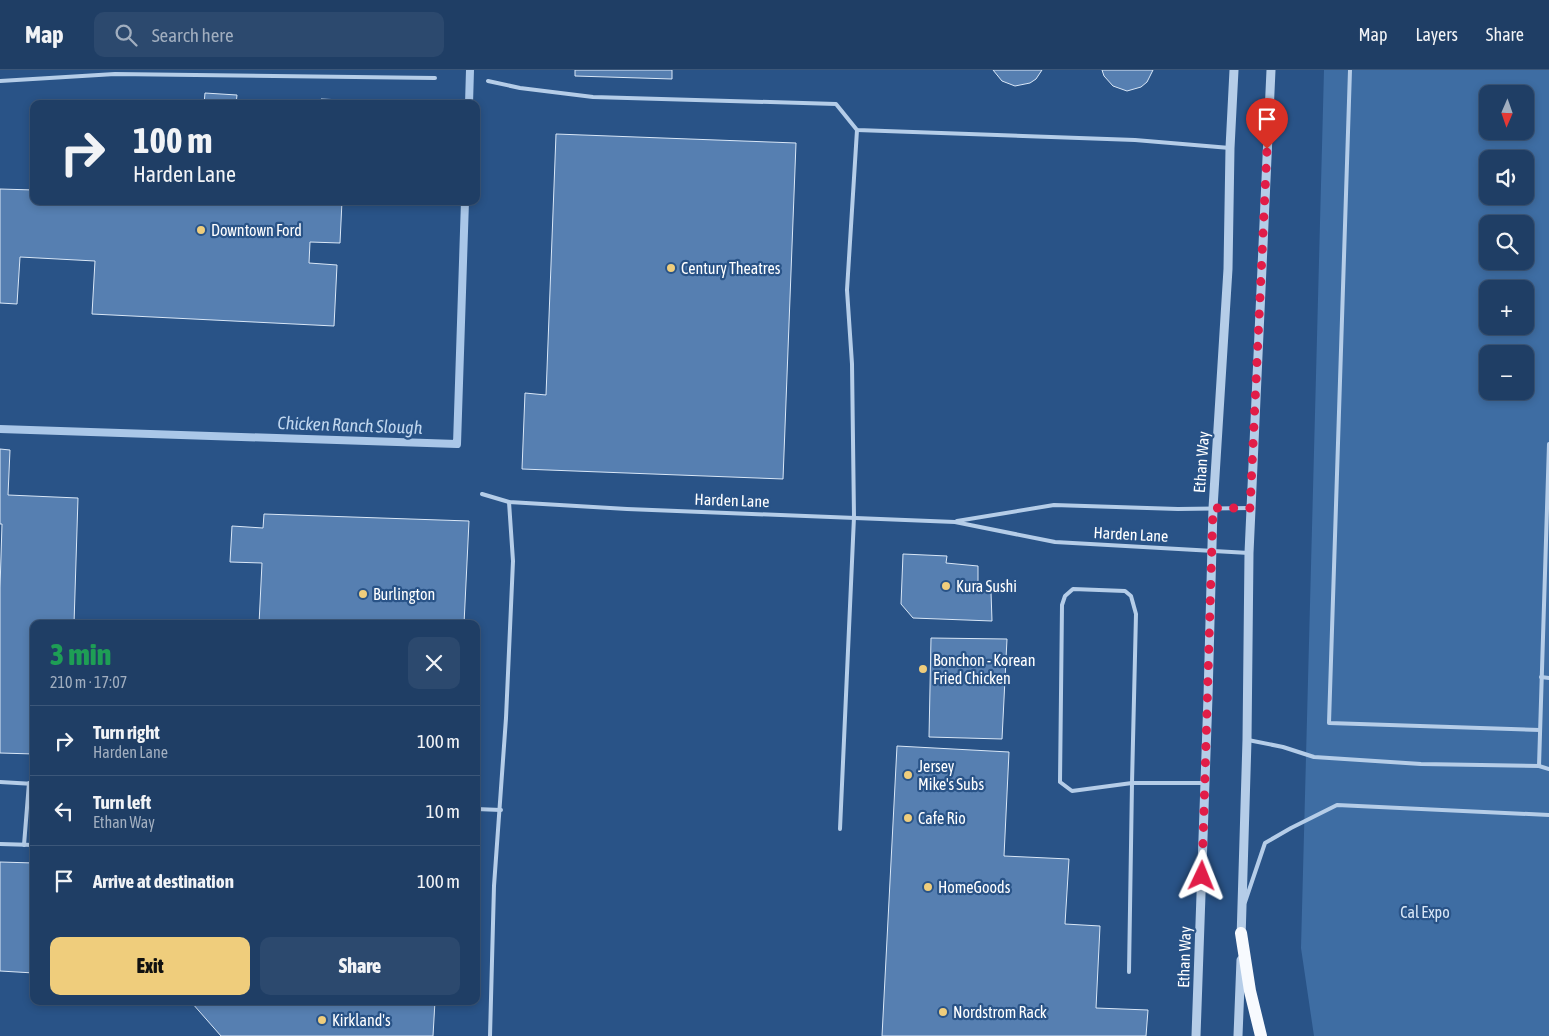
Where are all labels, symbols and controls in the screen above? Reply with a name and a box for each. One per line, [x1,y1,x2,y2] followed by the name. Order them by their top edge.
[94,12,444,57] search box
[25,21,64,48] text: Map
[112,21,140,49] icon: search
[152,24,234,46] text: Search here
[1358,24,1387,45] text: Map
[1415,24,1458,45] text: Layers
[1486,24,1524,45] text: Share
[1479,85,1534,140] north arrow
[1479,85,1534,400] map controls
[1246,98,1288,149] pin
[1253,105,1281,133] icon: arrive
[50,120,115,185] icon: right
[133,120,212,160] text: 100 m
[1479,150,1534,205] button: sound
[133,161,236,187] text: Harden Lane
[1479,215,1534,270] button: search
[211,221,302,239] place label: Downtown Ford
[195,224,207,236] marker: Downtown Ford
[681,259,781,278] place label: Century Theatres
[665,262,677,274] marker: Century Theatres
[1479,280,1534,335] button: +
[1479,345,1534,400] button: −
[277,412,423,438] water label: Chicken Ranch Slough
[1190,430,1213,493] street label: Ethan Way
[694,490,770,510] street label: Harden Lane
[1093,523,1169,545] street label: Harden Lane
[956,577,1017,595] place label: Kura Sushi
[940,580,952,592] marker: Kura Sushi
[373,585,435,604] place label: Burlington
[357,588,369,600] marker: Burlington
[50,637,111,671] text: 3 min
[408,637,460,689] button: close
[933,651,1035,687] place label: Bonchon - Korean Fried Chicken
[917,663,929,675] marker: Bonchon - Korean Fried Chicken
[50,673,127,691] text: 210 m · 17:07
[93,721,160,743] text: Turn right
[50,727,78,755] icon: right
[417,730,460,752] text: 100 m
[93,743,168,761] text: Harden Lane
[918,757,984,793] place label: Jersey Mike's Subs
[902,769,914,781] marker: Jersey Mike's Subs
[93,791,151,813] text: Turn left
[50,797,78,825] icon: left
[426,800,460,822] text: 10 m
[918,809,966,827] place label: Cafe Rio
[902,812,914,824] marker: Cafe Rio
[93,813,155,831] text: Ethan Way
[1175,849,1227,901] position arrow
[50,867,78,895] icon: arrive
[93,870,234,892] text: Arrive at destination
[417,870,460,892] text: 100 m
[938,878,1011,896] place label: HomeGoods
[922,881,934,893] marker: HomeGoods
[1400,903,1450,922] park label: Cal Expo
[1174,925,1195,988] street label: Ethan Way
[50,937,250,995] button: Exit
[260,937,460,995] button: Share
[953,1003,1047,1021] place label: Nordstrom Rack
[937,1006,949,1018] marker: Nordstrom Rack
[332,1011,391,1029] place label: Kirkland's
[316,1014,328,1026] marker: Kirkland's

